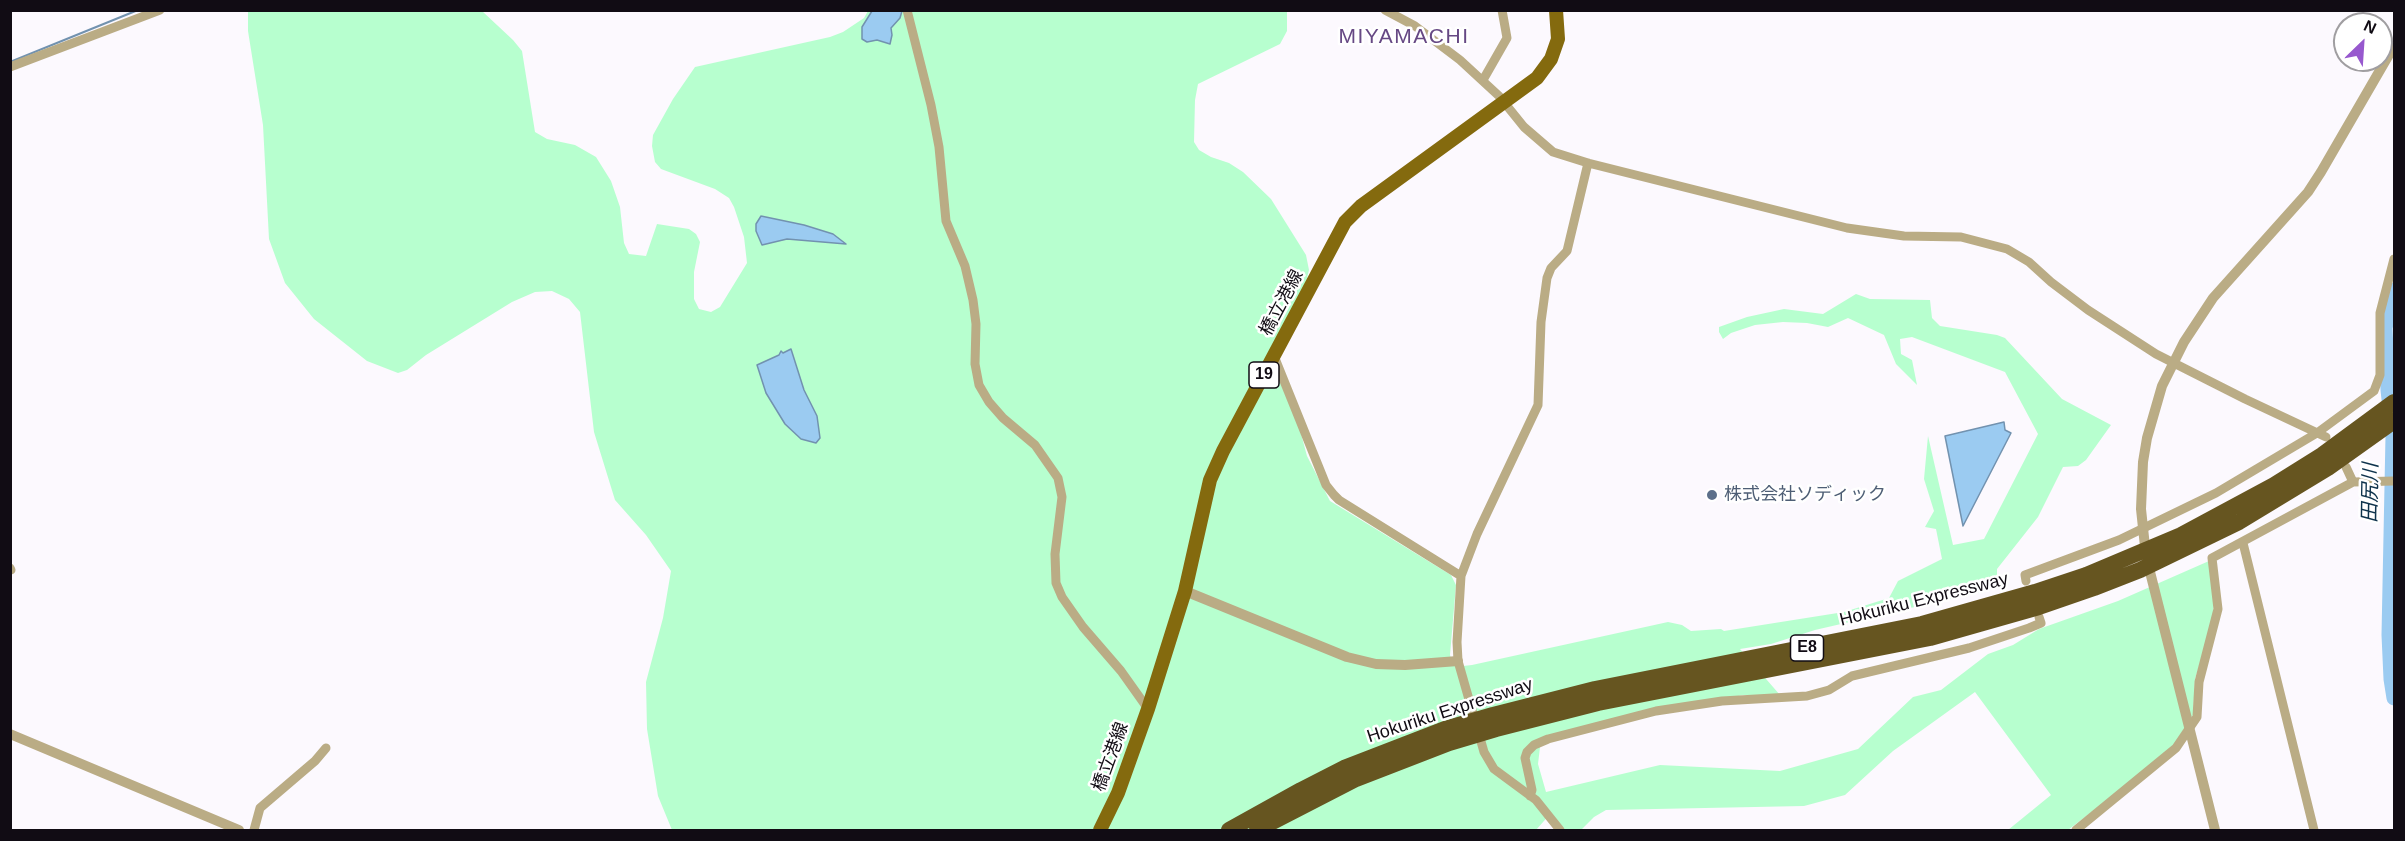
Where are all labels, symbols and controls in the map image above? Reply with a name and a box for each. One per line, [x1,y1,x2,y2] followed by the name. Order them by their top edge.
[2333,12,2393,72] north arrow
[2361,17,2379,37] text: N
[1339,24,1469,50] district label: MIYAMACHI
[1256,266,1308,340] street label: 橋立港線
[1249,362,1279,388] road number: 19
[2358,463,2384,523] water label: 田尻川
[1724,484,1886,506] place label: 株式会社ソディック
[1705,488,1719,502] marker: 株式会社ソディック
[1837,569,2011,631] street label: Hokuriku Expressway
[1790,635,1824,661] road number: E8
[1364,674,1536,748] street label: Hokuriku Expressway
[1089,719,1133,795] street label: 橋立港線

